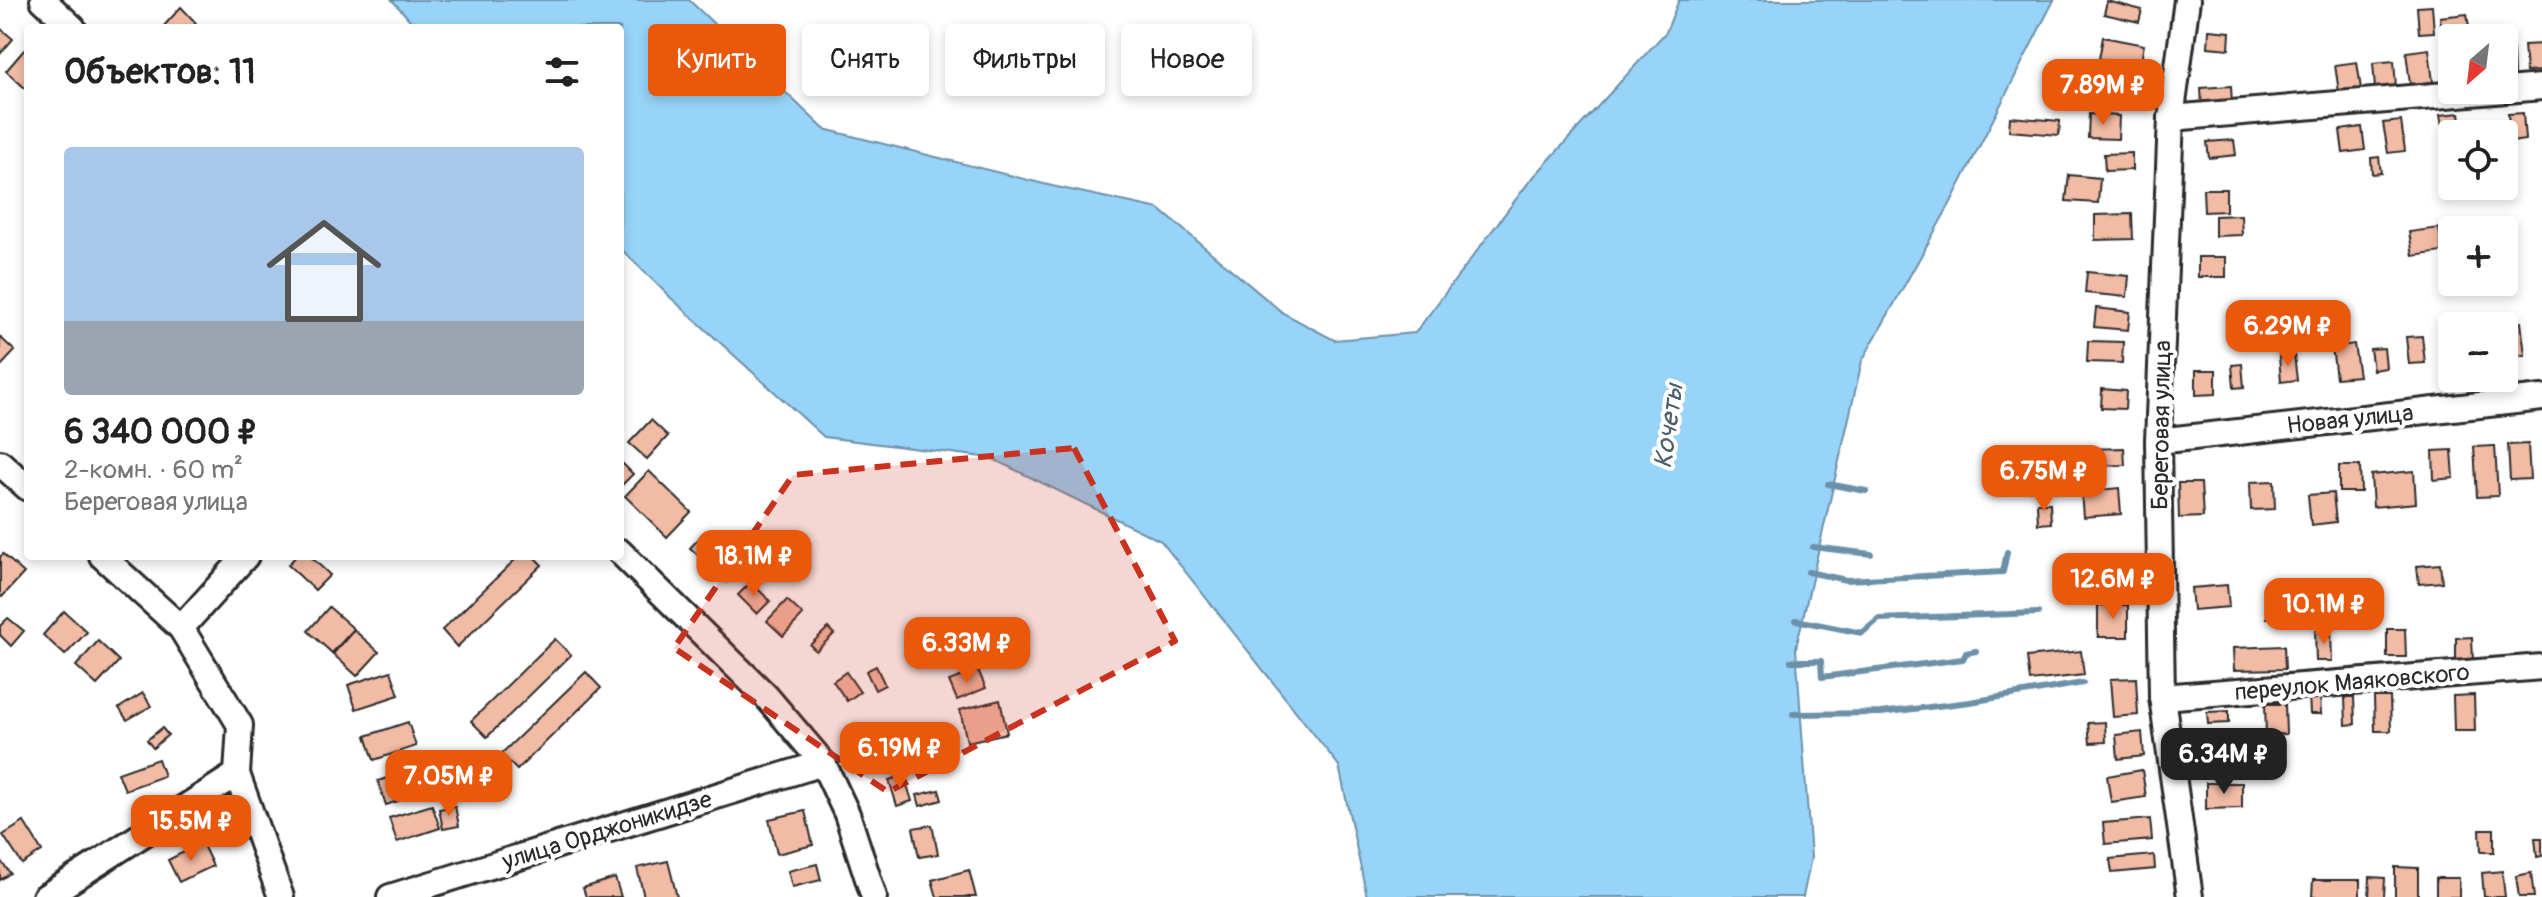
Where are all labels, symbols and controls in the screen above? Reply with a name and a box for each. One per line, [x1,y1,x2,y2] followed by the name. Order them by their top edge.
[648,24,786,96] chip: Купить
[802,24,929,96] chip: Снять
[945,24,1105,96] chip: Фильтры
[1121,24,1252,96] chip: Новое
[2438,24,2518,104] north arrow
[2438,24,2518,392] map controls
[540,50,584,94] icon: filters
[64,51,256,94] text: Объектов: 11
[2029,59,2177,127] pin: 7.89M ₽
[2060,69,2146,101] text: 7.89M ₽
[2438,120,2518,200] button: locate
[252,199,396,343] icon: home
[2438,216,2518,296] button: +
[2214,300,2362,368] pin: 6.29M ₽
[2244,310,2332,342] text: 6.29M ₽
[2438,312,2518,392] button: −
[2146,340,2177,510] street label: Береговая улица
[1647,380,1691,470] water label: Кочеты
[2285,398,2415,441] street label: Новая улица
[64,411,258,454] text: 6 340 000 ₽
[1970,445,2118,513] pin: 6.75M ₽
[64,454,243,486] text: 2-комн. · 60 m²
[2000,455,2088,487] text: 6.75M ₽
[64,486,248,518] text: Береговая улица
[680,530,828,598] pin: 18.1M ₽
[714,540,794,572] text: 18.1M ₽
[2039,553,2187,621] pin: 12.6M ₽
[2070,563,2156,595] text: 12.6M ₽
[2250,578,2398,646] pin: 10.1M ₽
[2282,588,2366,620] text: 10.1M ₽
[893,617,1041,685] pin: 6.33M ₽
[922,627,1012,659] text: 6.33M ₽
[2233,658,2471,707] street label: переулок Маяковского
[826,722,974,790] pin: 6.19M ₽
[2150,728,2298,796] pin: 6.34M ₽
[858,732,942,764] text: 6.19M ₽
[2179,738,2269,770] text: 6.34M ₽
[375,750,523,818] pin: 7.05M ₽
[403,760,495,792] text: 7.05M ₽
[498,785,716,876] street label: улица Орджоникидзе
[117,795,265,863] pin: 15.5M ₽
[149,805,233,837] text: 15.5M ₽

